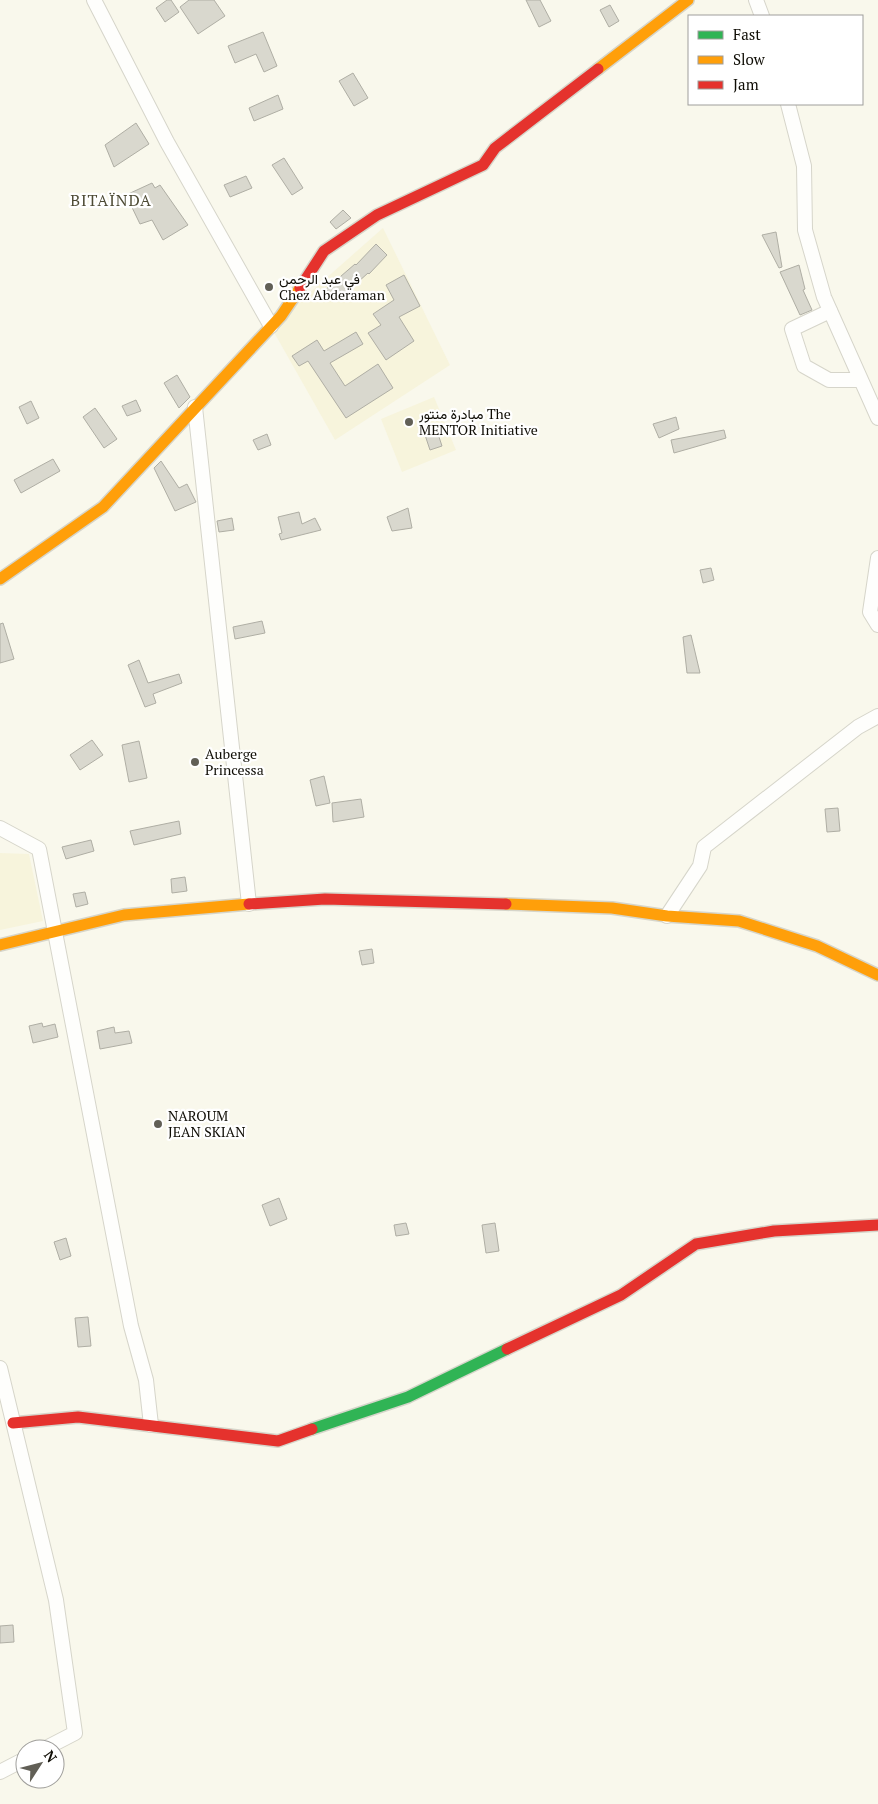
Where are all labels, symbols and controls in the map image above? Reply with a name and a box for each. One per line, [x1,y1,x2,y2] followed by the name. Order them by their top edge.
[688,15,863,105] legend
[733,24,761,44] text: Fast
[733,49,766,69] text: Slow
[733,74,759,94] text: Jam
[70,189,152,211] district label: BITAÏNDA
[279,269,386,304] place label: في عبد الرحمن Chez Abderaman
[263,281,275,293] marker: في عبد الرحمن Chez Abderaman
[418,404,538,439] place label: مبادرة منتور The MENTOR Initiative
[403,416,415,428] marker: مبادرة منتور The MENTOR Initiative
[205,744,264,779] place label: Auberge Princessa
[189,756,201,768] marker: Auberge Princessa
[168,1106,245,1141] place label: NAROUM JEAN SKIAN
[152,1118,164,1130] marker: NAROUM JEAN SKIAN
[15,1739,65,1789] north arrow
[40,1746,62,1766] text: N

